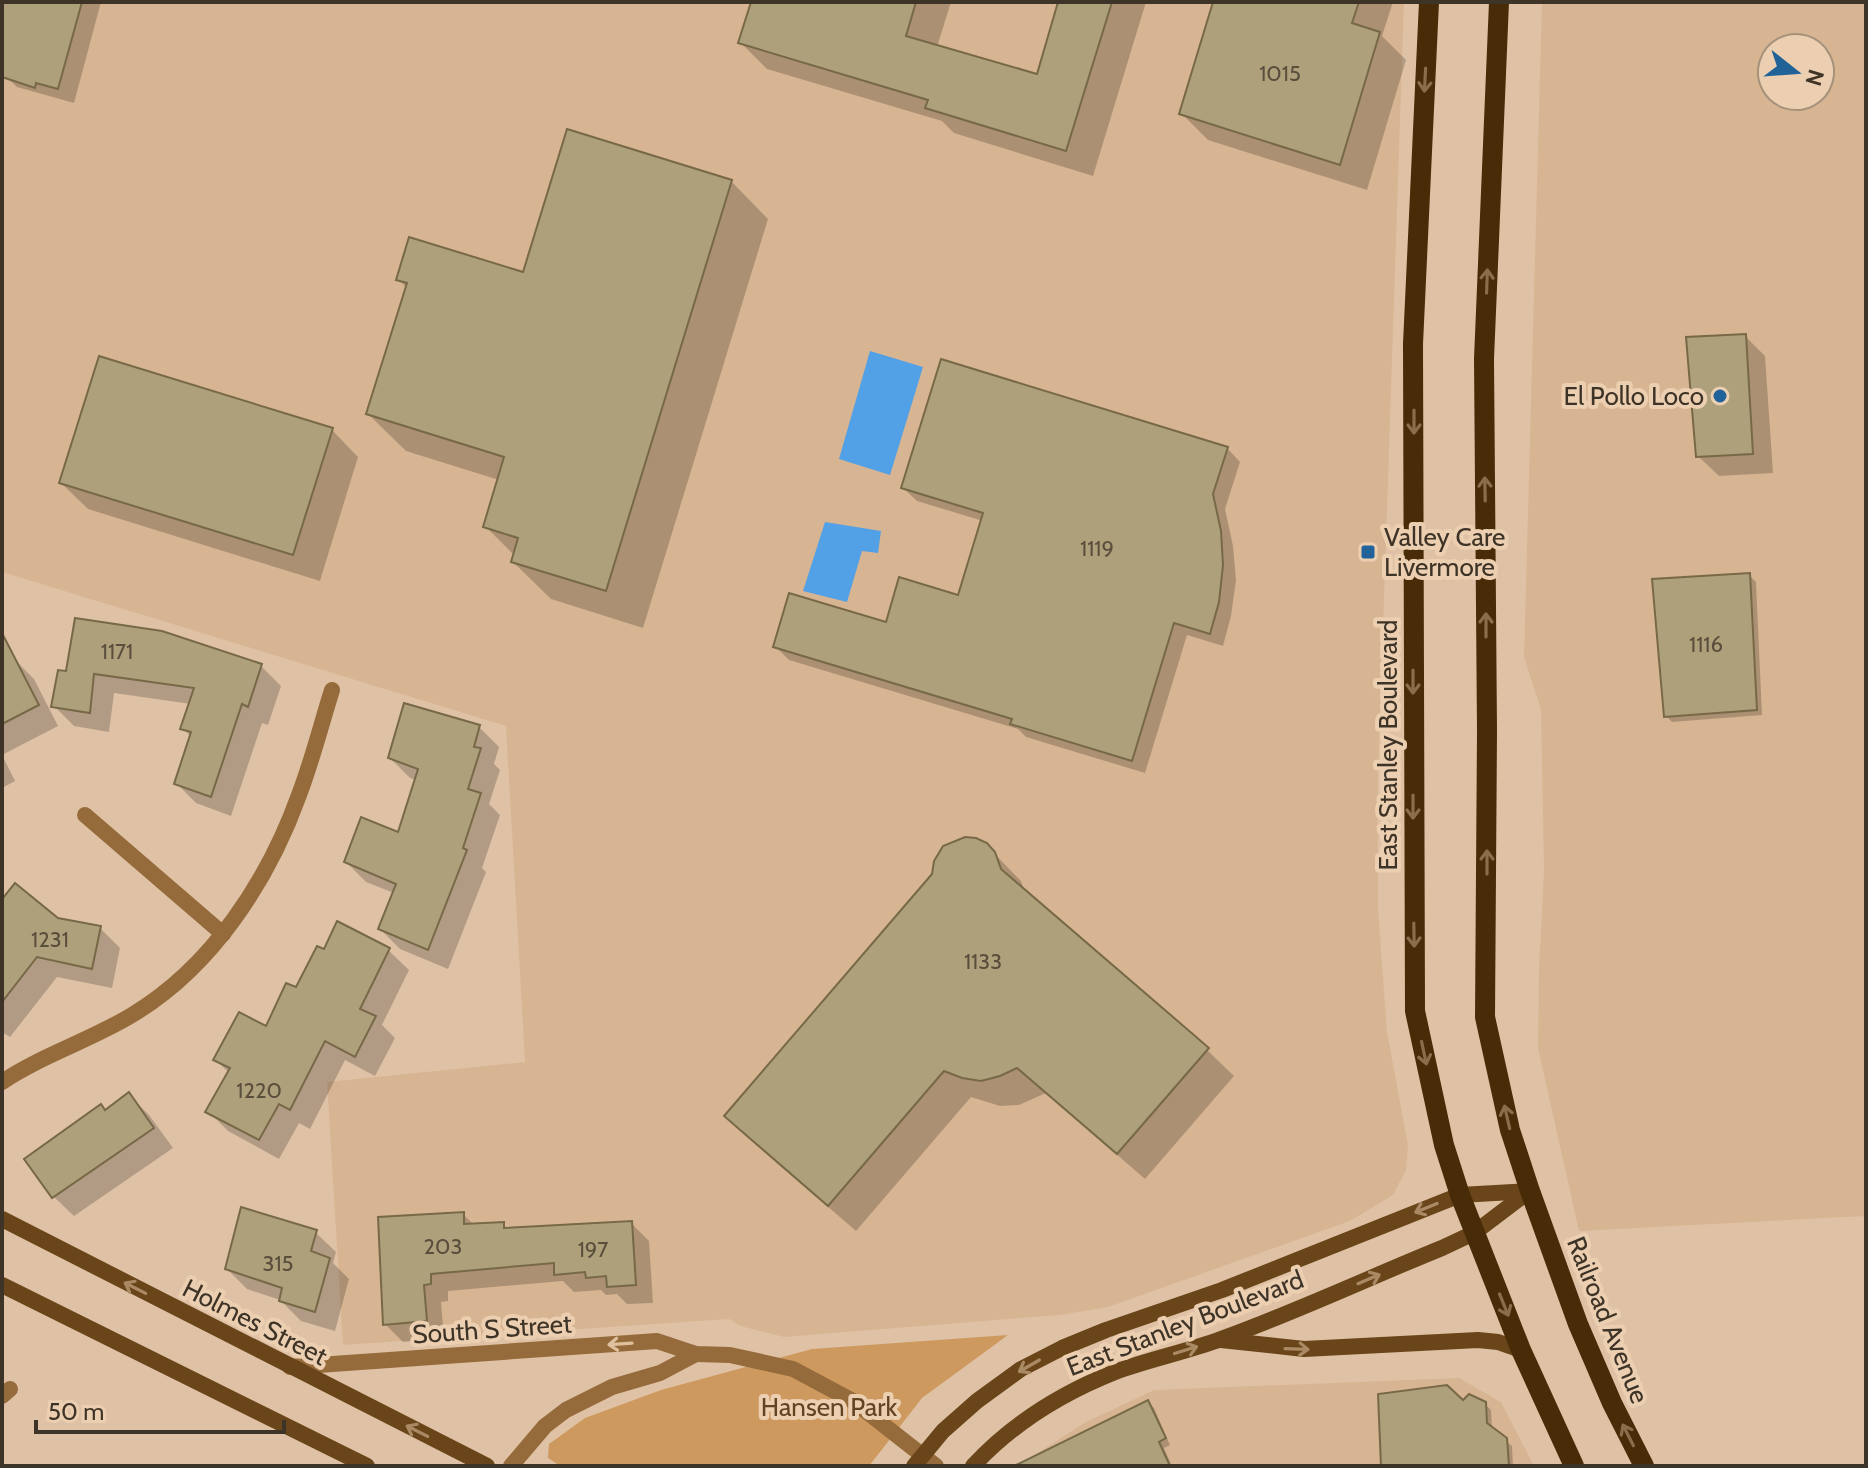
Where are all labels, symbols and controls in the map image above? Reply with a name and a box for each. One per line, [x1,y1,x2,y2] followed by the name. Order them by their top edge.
[1756,32,1836,112] north arrow
[1259,60,1301,87] house number: 1015
[1418,66,1433,93] one-way arrow
[1799,66,1830,89] text: N
[1480,268,1495,295] one-way arrow
[1563,380,1704,412] place label: El Pollo Loco
[1711,387,1729,405] marker: El Pollo Loco
[1406,408,1421,435] one-way arrow
[1477,476,1493,503] one-way arrow
[1384,521,1505,583] place label: Valley Care Livermore
[1080,535,1114,562] house number: 1119
[1359,543,1377,561] marker: Valley Care Livermore
[1478,612,1494,639] one-way arrow
[1372,619,1404,871] street label: East Stanley Boulevard
[1689,631,1723,658] house number: 1116
[101,638,133,665] house number: 1171
[1405,668,1421,695] one-way arrow
[1405,793,1421,820] one-way arrow
[1479,849,1495,876] one-way arrow
[1406,921,1422,948] one-way arrow
[31,926,69,953] house number: 1231
[964,948,1002,975] house number: 1133
[1417,1039,1432,1065] one-way arrow
[236,1077,282,1104] house number: 1220
[1499,1104,1514,1130] one-way arrow
[1414,1202,1439,1217] one-way arrow
[1560,1232,1656,1408] street label: Railroad Avenue
[424,1233,462,1260] house number: 203
[578,1236,608,1263] house number: 197
[263,1250,293,1277] house number: 315
[1062,1263,1308,1383] street label: East Stanley Boulevard
[1356,1270,1381,1285] one-way arrow
[177,1272,333,1372] street label: Holmes Street
[124,1279,148,1295] one-way arrow
[1497,1292,1512,1317] one-way arrow
[411,1307,573,1351] street label: South S Street
[607,1337,634,1352] one-way arrow
[1283,1341,1310,1356] one-way arrow
[1173,1342,1199,1357] one-way arrow
[1018,1358,1041,1374] one-way arrow
[36,1384,284,1434] scale bar
[761,1391,898,1423] park label: Hansen Park
[48,1397,104,1426] text: 50 m
[406,1423,430,1438] one-way arrow
[1620,1423,1635,1447] one-way arrow

